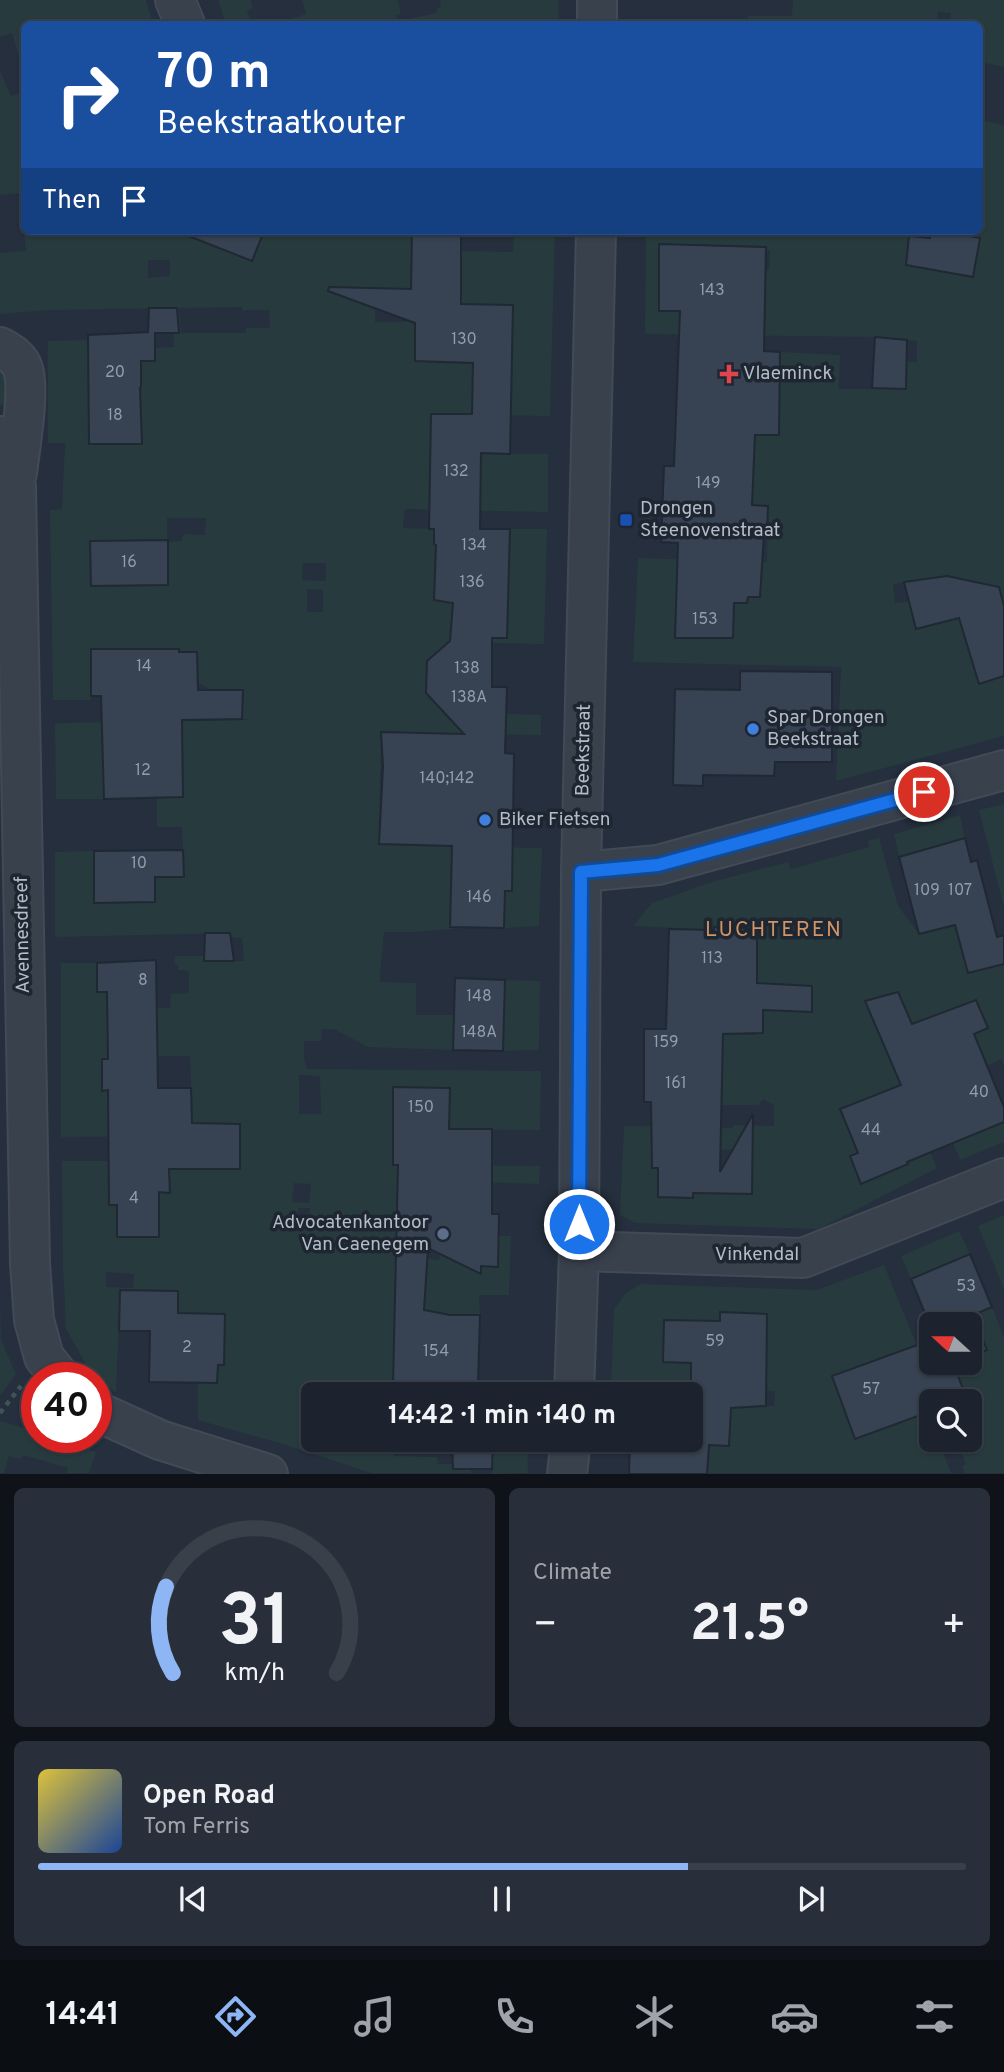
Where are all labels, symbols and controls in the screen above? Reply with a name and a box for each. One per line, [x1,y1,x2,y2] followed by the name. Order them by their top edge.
[157,44,271,106] text: 70 m
[42,49,133,140] icon: right
[157,105,405,145] text: Beekstraatkouter
[115,182,153,220] icon: arrive
[42,185,101,218] text: Then
[699,281,725,301] house number: 143
[451,330,477,350] house number: 130
[743,362,833,386] place label: Vlaeminck
[105,363,125,383] house number: 20
[721,366,737,382] marker: Vlaeminck
[107,406,123,426] house number: 18
[443,462,469,482] house number: 132
[696,474,720,494] house number: 149
[640,497,781,543] place label: Drongen Steenovenstraat
[618,512,634,528] marker: Drongen Steenovenstraat
[461,536,487,556] house number: 134
[121,553,137,573] house number: 16
[459,573,485,593] house number: 136
[692,610,718,630] house number: 153
[136,657,152,677] house number: 14
[454,659,480,679] house number: 138
[451,688,487,708] house number: 138A
[571,704,597,796] street label: Beekstraat
[767,706,885,752] place label: Spar Drongen Beekstraat
[745,721,761,737] marker: Spar Drongen Beekstraat
[135,761,151,781] house number: 12
[894,762,954,822] pin
[420,769,474,789] house number: 140;142
[905,773,943,811] icon: arrive
[499,808,610,832] place label: Biker Fietsen
[477,812,493,828] marker: Biker Fietsen
[131,854,147,874] house number: 10
[10,876,36,994] street label: Avennesdreef
[914,881,940,901] house number: 109
[948,881,972,901] house number: 107
[466,888,492,908] house number: 146
[705,917,843,944] district label: LUCHTEREN
[701,949,723,969] house number: 113
[138,971,148,991] house number: 8
[466,987,492,1007] house number: 148
[461,1023,497,1043] house number: 148A
[653,1033,679,1053] house number: 159
[665,1074,687,1094] house number: 161
[969,1083,989,1103] house number: 40
[408,1098,434,1118] house number: 150
[861,1121,881,1141] house number: 44
[542,1187,616,1261] position arrow
[129,1189,139,1209] house number: 4
[272,1211,430,1257] place label: Advocatenkantoor Van Caenegem
[435,1226,451,1242] marker: Advocatenkantoor Van Caenegem
[715,1243,799,1267] street label: Vinkendal
[956,1277,976,1297] house number: 53
[919,1312,982,1376] north arrow
[919,1312,982,1452] map controls
[705,1332,725,1352] house number: 59
[182,1338,192,1358] house number: 2
[423,1342,449,1362] house number: 154
[21,1362,112,1453] speed limit sign: 40
[862,1380,880,1400] house number: 57
[919,1389,982,1452] button: search
[388,1400,616,1433] text: 14:42 · 1 min · 140 m
[533,1559,612,1588] text: Climate
[218,1580,291,1672] text: 31
[690,1593,809,1659] text: 21.5°
[533,1602,558,1651] text: −
[941,1602,966,1651] text: +
[224,1658,285,1690] text: km/h
[143,1780,275,1813] text: Open Road
[143,1813,250,1842] text: Tom Ferris
[174,1880,212,1918] icon: previous
[483,1880,521,1918] icon: pause
[792,1880,830,1918] icon: next
[211,1992,260,2041] icon: directions
[350,1992,399,2041] icon: music
[490,1992,539,2041] icon: phone
[630,1992,679,2041] icon: climate
[770,1992,819,2041] icon: car
[910,1992,959,2041] icon: filters
[45,1996,120,2036] text: 14:41

